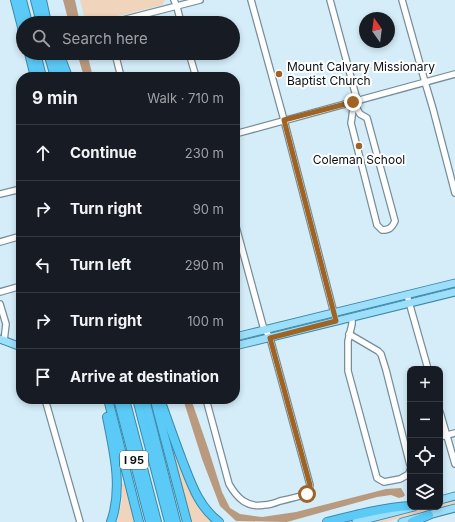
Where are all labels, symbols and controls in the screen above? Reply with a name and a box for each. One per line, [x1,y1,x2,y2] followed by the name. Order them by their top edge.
[359,12,395,48] north arrow
[16,16,240,60] search box
[30,27,52,49] icon: search
[62,29,148,48] text: Search here
[287,59,435,88] place label: Mount Calvary Missionary Baptist Church
[274,69,284,79] marker: Mount Calvary Missionary Baptist Church
[32,88,78,108] text: 9 min
[147,90,224,106] text: Walk · 710 m
[344,93,362,111] route end
[354,141,364,151] marker: Coleman School
[32,142,54,164] icon: ahead
[70,143,137,162] text: Continue
[185,145,224,161] text: 230 m
[313,152,405,167] place label: Coleman School
[32,198,54,220] icon: right
[70,199,142,218] text: Turn right
[193,201,224,217] text: 90 m
[32,254,54,276] icon: left
[70,255,131,274] text: Turn left
[185,257,224,273] text: 290 m
[32,310,54,332] icon: right
[70,311,142,330] text: Turn right
[187,313,224,329] text: 100 m
[32,366,54,388] icon: arrive
[407,366,443,510] map controls
[407,366,443,402] button: +
[70,367,219,386] text: Arrive at destination
[407,402,443,438] button: −
[407,438,443,474] button: locate
[120,451,148,469] road number: I 95
[407,474,443,510] button: layers
[298,485,316,503] route start

